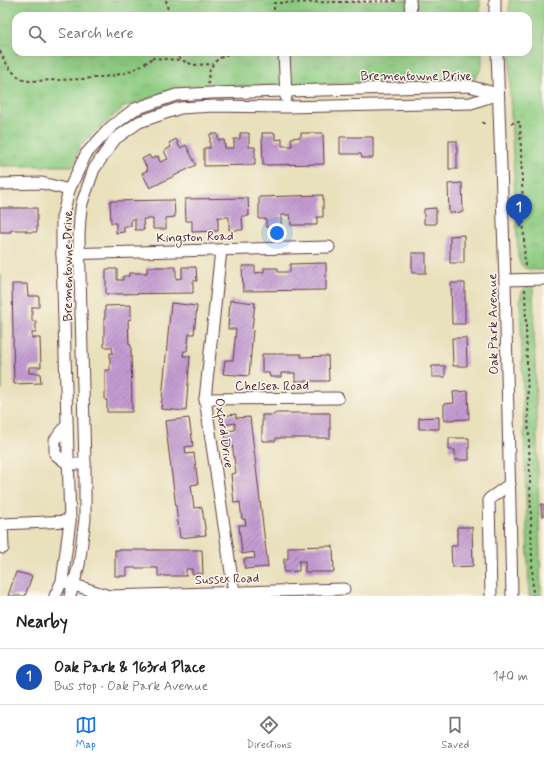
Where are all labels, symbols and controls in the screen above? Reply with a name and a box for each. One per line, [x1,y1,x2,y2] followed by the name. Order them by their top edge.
[12,12,532,56] search box
[26,23,48,45] icon: search
[58,24,134,44] text: Search here
[360,68,472,85] street label: Brementowne Drive
[506,194,532,227] pin: 1
[60,210,77,322] street label: Brementowne Drive
[267,223,287,243] your location
[156,228,234,248] street label: Kingston Road
[484,273,503,375] street label: Oak Park Avenue
[235,378,309,395] street label: Chelsea Road
[208,397,237,470] street label: Oxford Drive
[195,570,259,589] street label: Sussex Road
[16,611,68,633] text: Nearby
[54,658,206,678] text: Oak Park & 163rd Place
[26,668,32,685] text: 1
[493,668,528,685] text: 140 m
[54,678,208,695] text: Bus stop · Oak Park Avenue
[75,714,97,752] tab: Map
[246,714,292,752] tab: Directions
[441,714,469,752] tab: Saved

